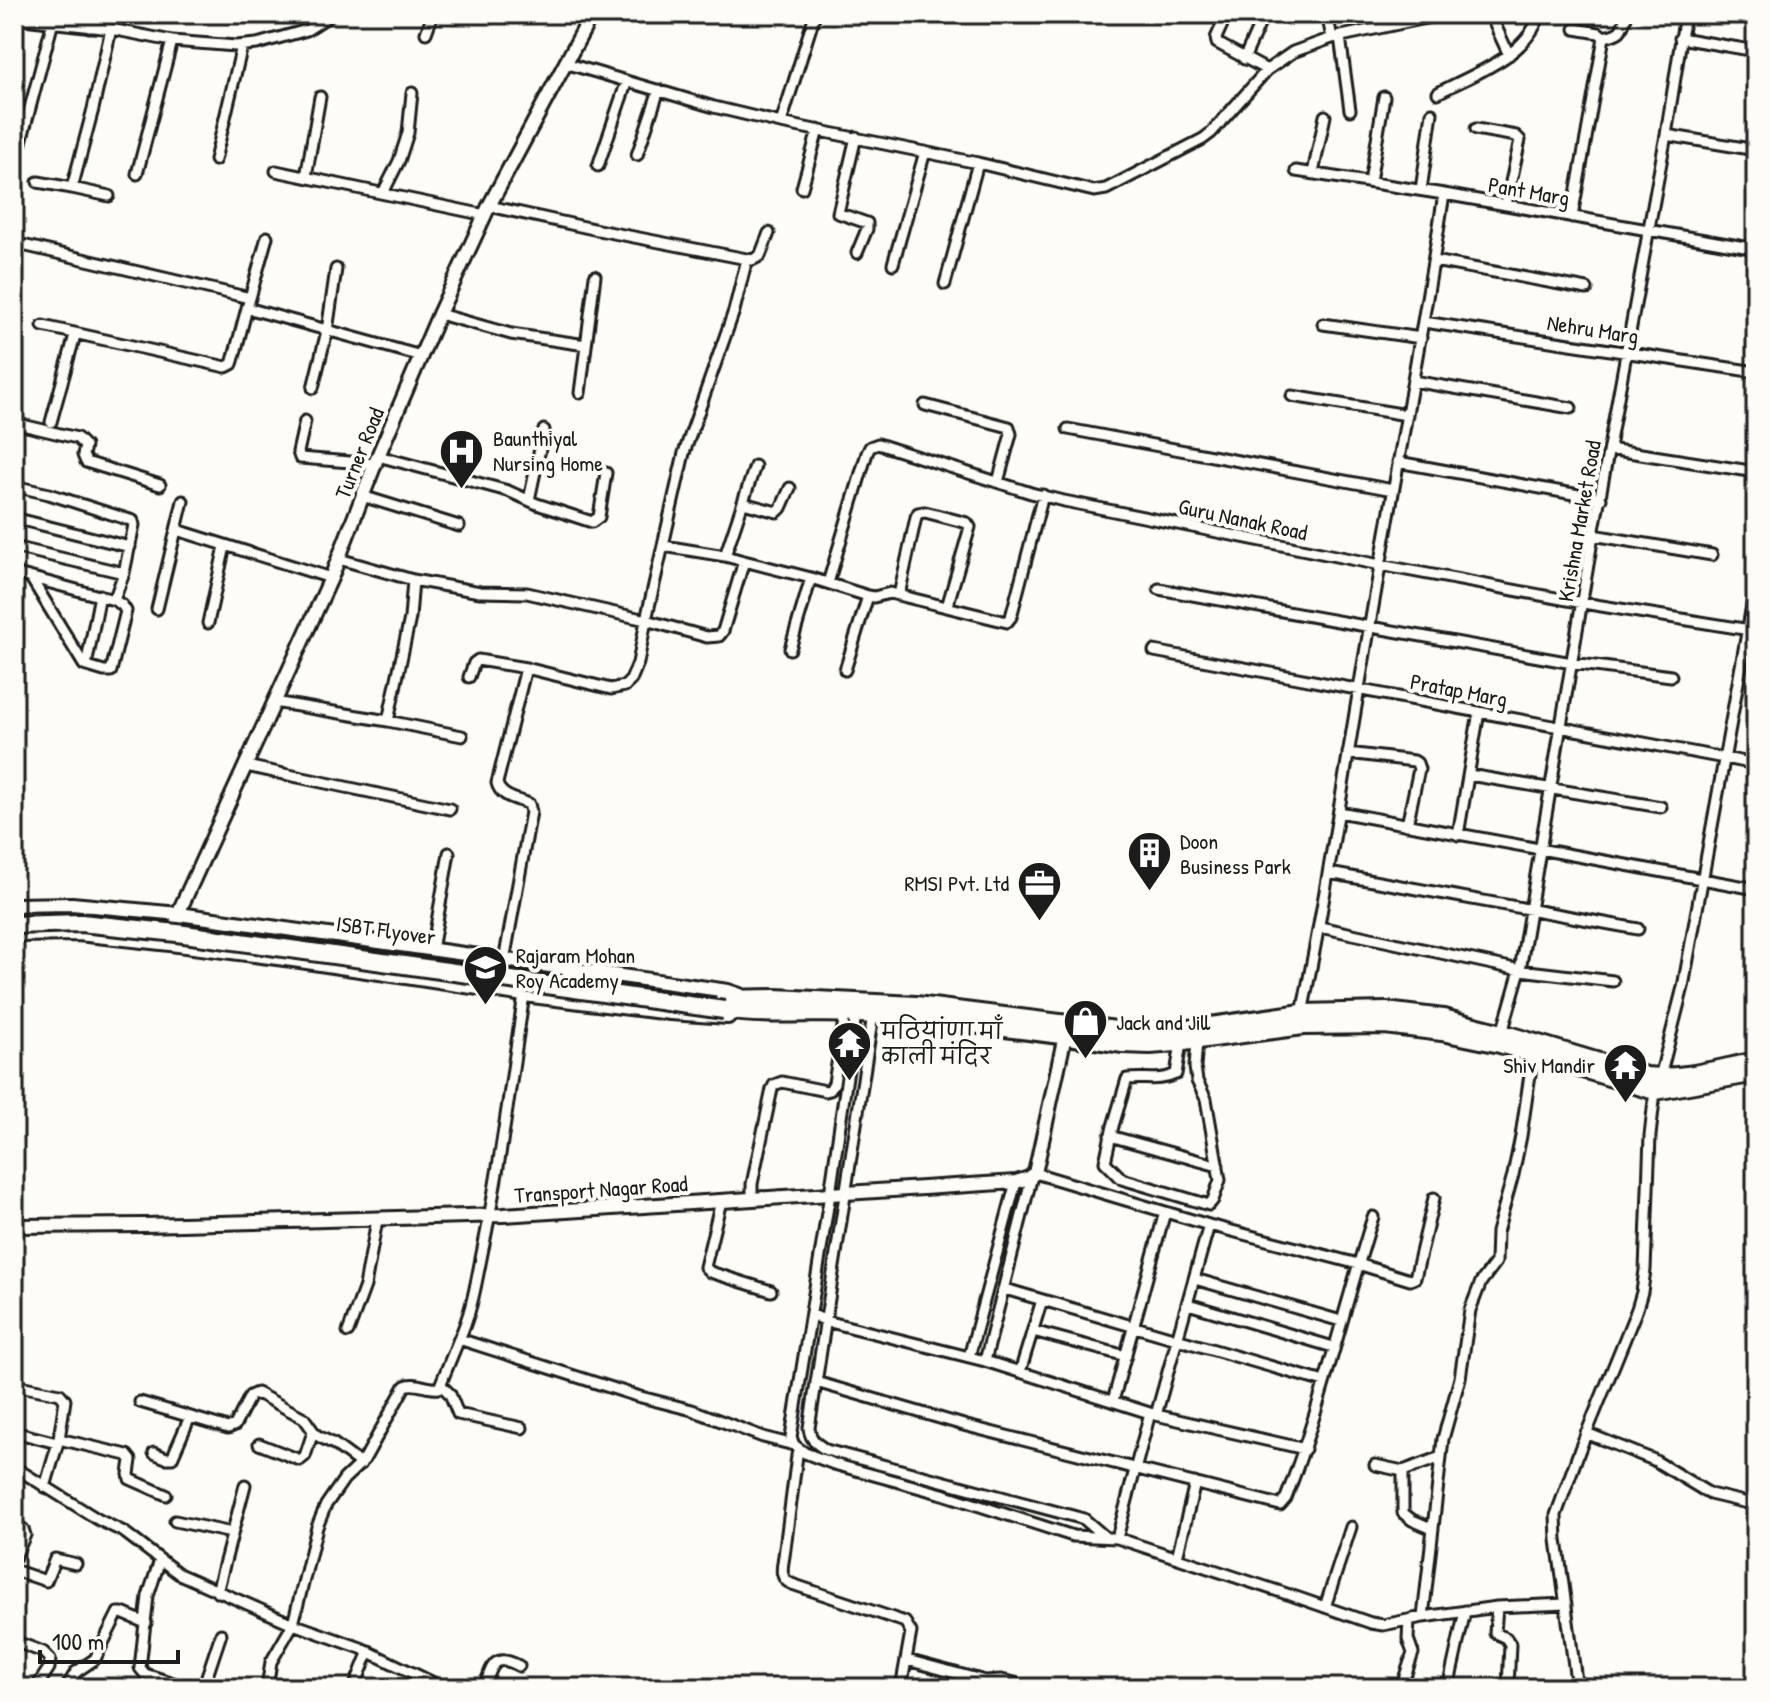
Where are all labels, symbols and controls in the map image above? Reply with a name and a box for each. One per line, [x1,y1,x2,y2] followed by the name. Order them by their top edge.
[1486,169,1572,213] street label: Pant Marg
[1545,307,1641,351] street label: Nehru Marg
[327,403,391,503] street label: Turner Road
[493,423,603,478] place label: Baunthiyal Nursing Home
[438,427,486,490] hospital icon: Baunthiyal Nursing Home
[1550,438,1608,604] street label: Krishna Market Road
[1176,491,1311,547] street label: Guru Nanak Road
[1408,666,1510,714] street label: Pratap Marg
[1180,826,1291,881] place label: Doon Business Park
[1125,830,1173,893] building icon: Doon Business Park
[1016,859,1064,922] office icon: RMSI Pvt. Ltd
[905,868,1009,898] place label: RMSI Pvt. Ltd
[334,908,438,952] street label: ISBT Flyover
[516,940,635,995] place label: Rajaram Mohan Roy Academy
[461,944,509,1007] school or university icon: Rajaram Mohan Roy Academy
[1061,998,1109,1061] shop icon: Jack and Jill
[1116,1007,1211,1037] place label: Jack and Jill
[880,1014,1004,1071] place label: मठियांणा माँ काली मंदिर
[826,1020,874,1083] temple icon: मठियांणा माँ काली मंदिर
[1602,1041,1650,1104] temple icon: Shiv Mandir
[1503,1050,1596,1080] place label: Shiv Mandir
[513,1168,689,1210] street label: Transport Nagar Road
[40,1614,178,1664] scale bar
[52,1625,104,1657] text: 100 m

